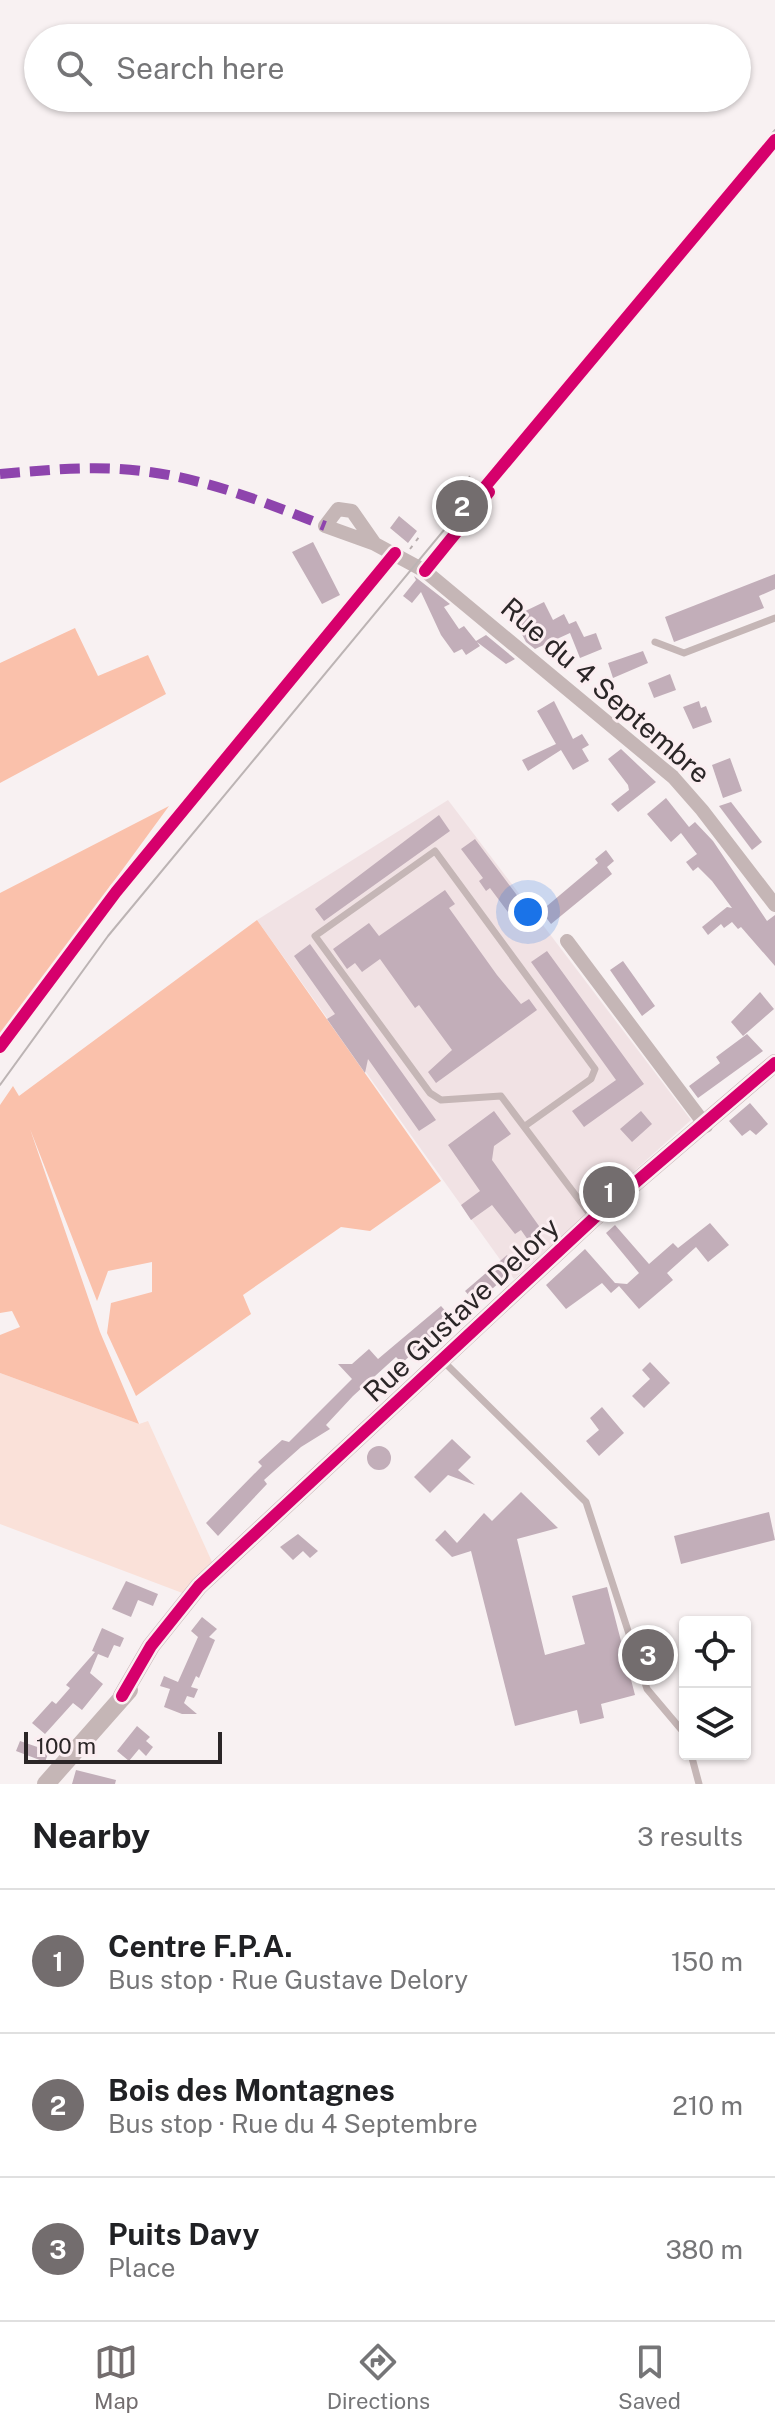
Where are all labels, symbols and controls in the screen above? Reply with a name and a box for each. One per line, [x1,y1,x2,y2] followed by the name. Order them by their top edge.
[24,24,751,112] search box
[52,46,96,90] icon: search
[116,50,284,86] text: Search here
[436,476,488,536] pin: 2
[495,590,717,790] street label: Rue du 4 Septembre
[508,892,548,932] your location
[583,1162,635,1222] pin: 1
[356,1210,566,1408] street label: Rue Gustave Delory
[679,1616,751,1760] map controls
[679,1616,751,1688] button: locate
[622,1625,674,1685] pin: 3
[679,1688,751,1760] button: layers
[24,1728,222,1764] scale bar
[36,1733,96,1759] text: 100 m
[32,1816,150,1856] text: Nearby
[637,1821,743,1852] text: 3 results
[108,1928,293,1964] text: Centre F.P.A.
[52,1946,64,1977] text: 1
[671,1946,743,1977] text: 150 m
[108,1964,468,1995] text: Bus stop · Rue Gustave Delory
[108,2072,395,2108] text: Bois des Montagnes
[50,2090,66,2121] text: 2
[672,2090,743,2121] text: 210 m
[108,2108,478,2139] text: Bus stop · Rue du 4 Septembre
[108,2216,259,2252] text: Puits Davy
[49,2234,67,2265] text: 3
[665,2234,743,2265] text: 380 m
[108,2252,175,2283] text: Place
[94,2340,139,2414] tab: Map
[327,2340,430,2414] tab: Directions
[618,2340,681,2414] tab: Saved

